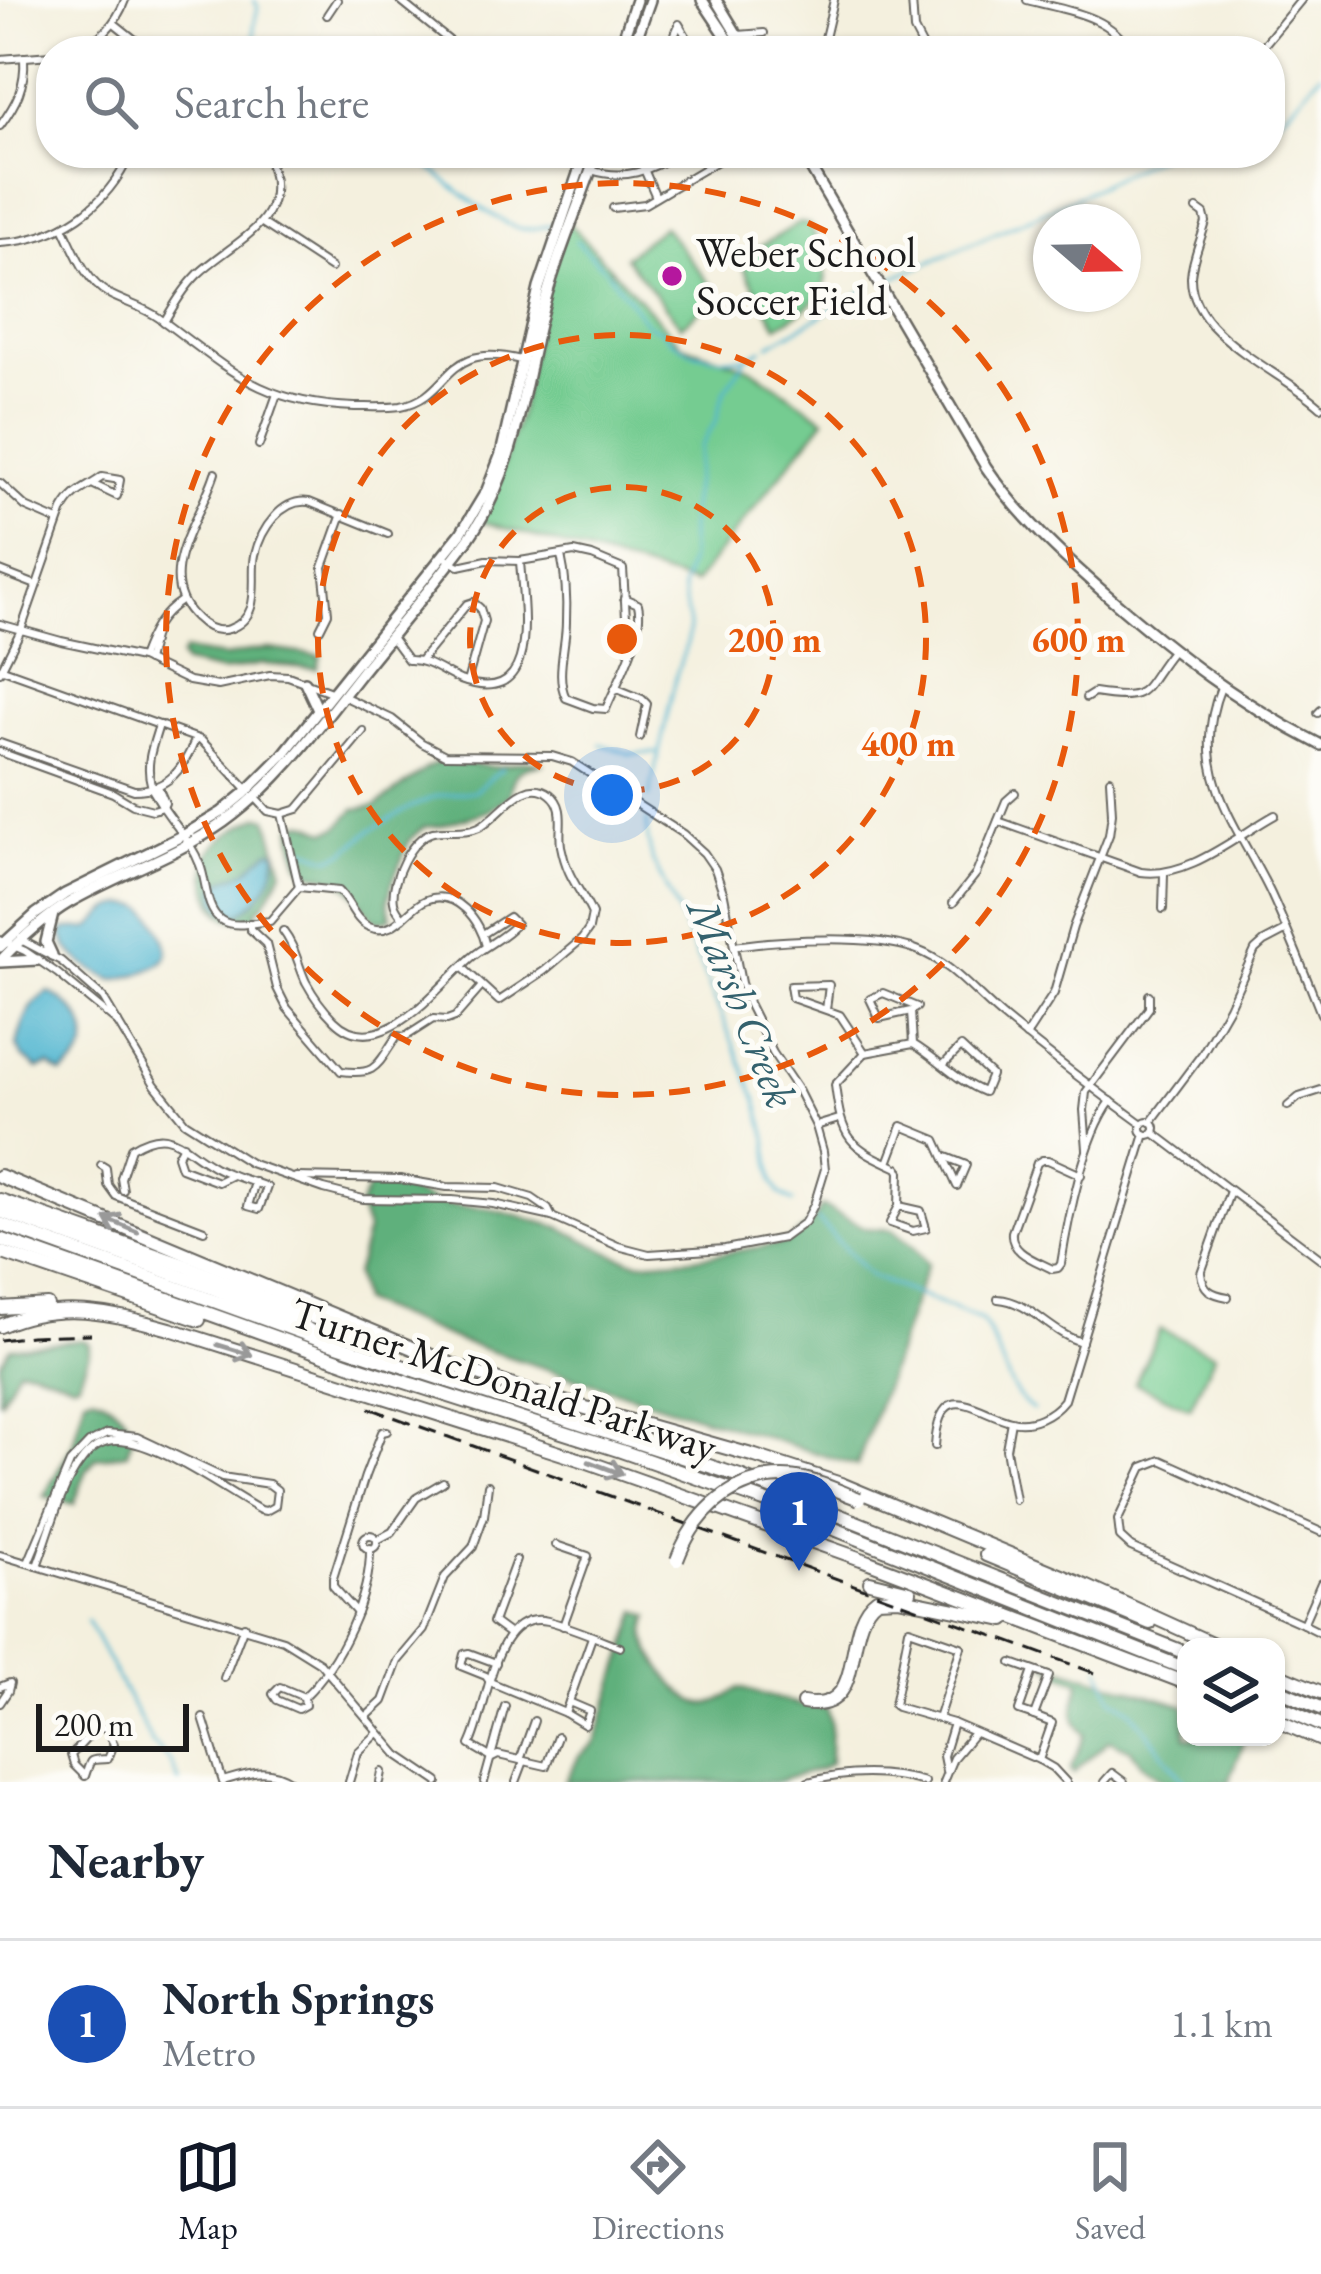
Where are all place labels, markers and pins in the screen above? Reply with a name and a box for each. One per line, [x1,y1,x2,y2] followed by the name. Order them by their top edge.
[696,225,916,328] place label: Weber School Soccer Field
[659,263,685,289] marker: Weber School Soccer Field
[601,618,643,660] centre of rings
[760,1472,838,1571] pin: 1

